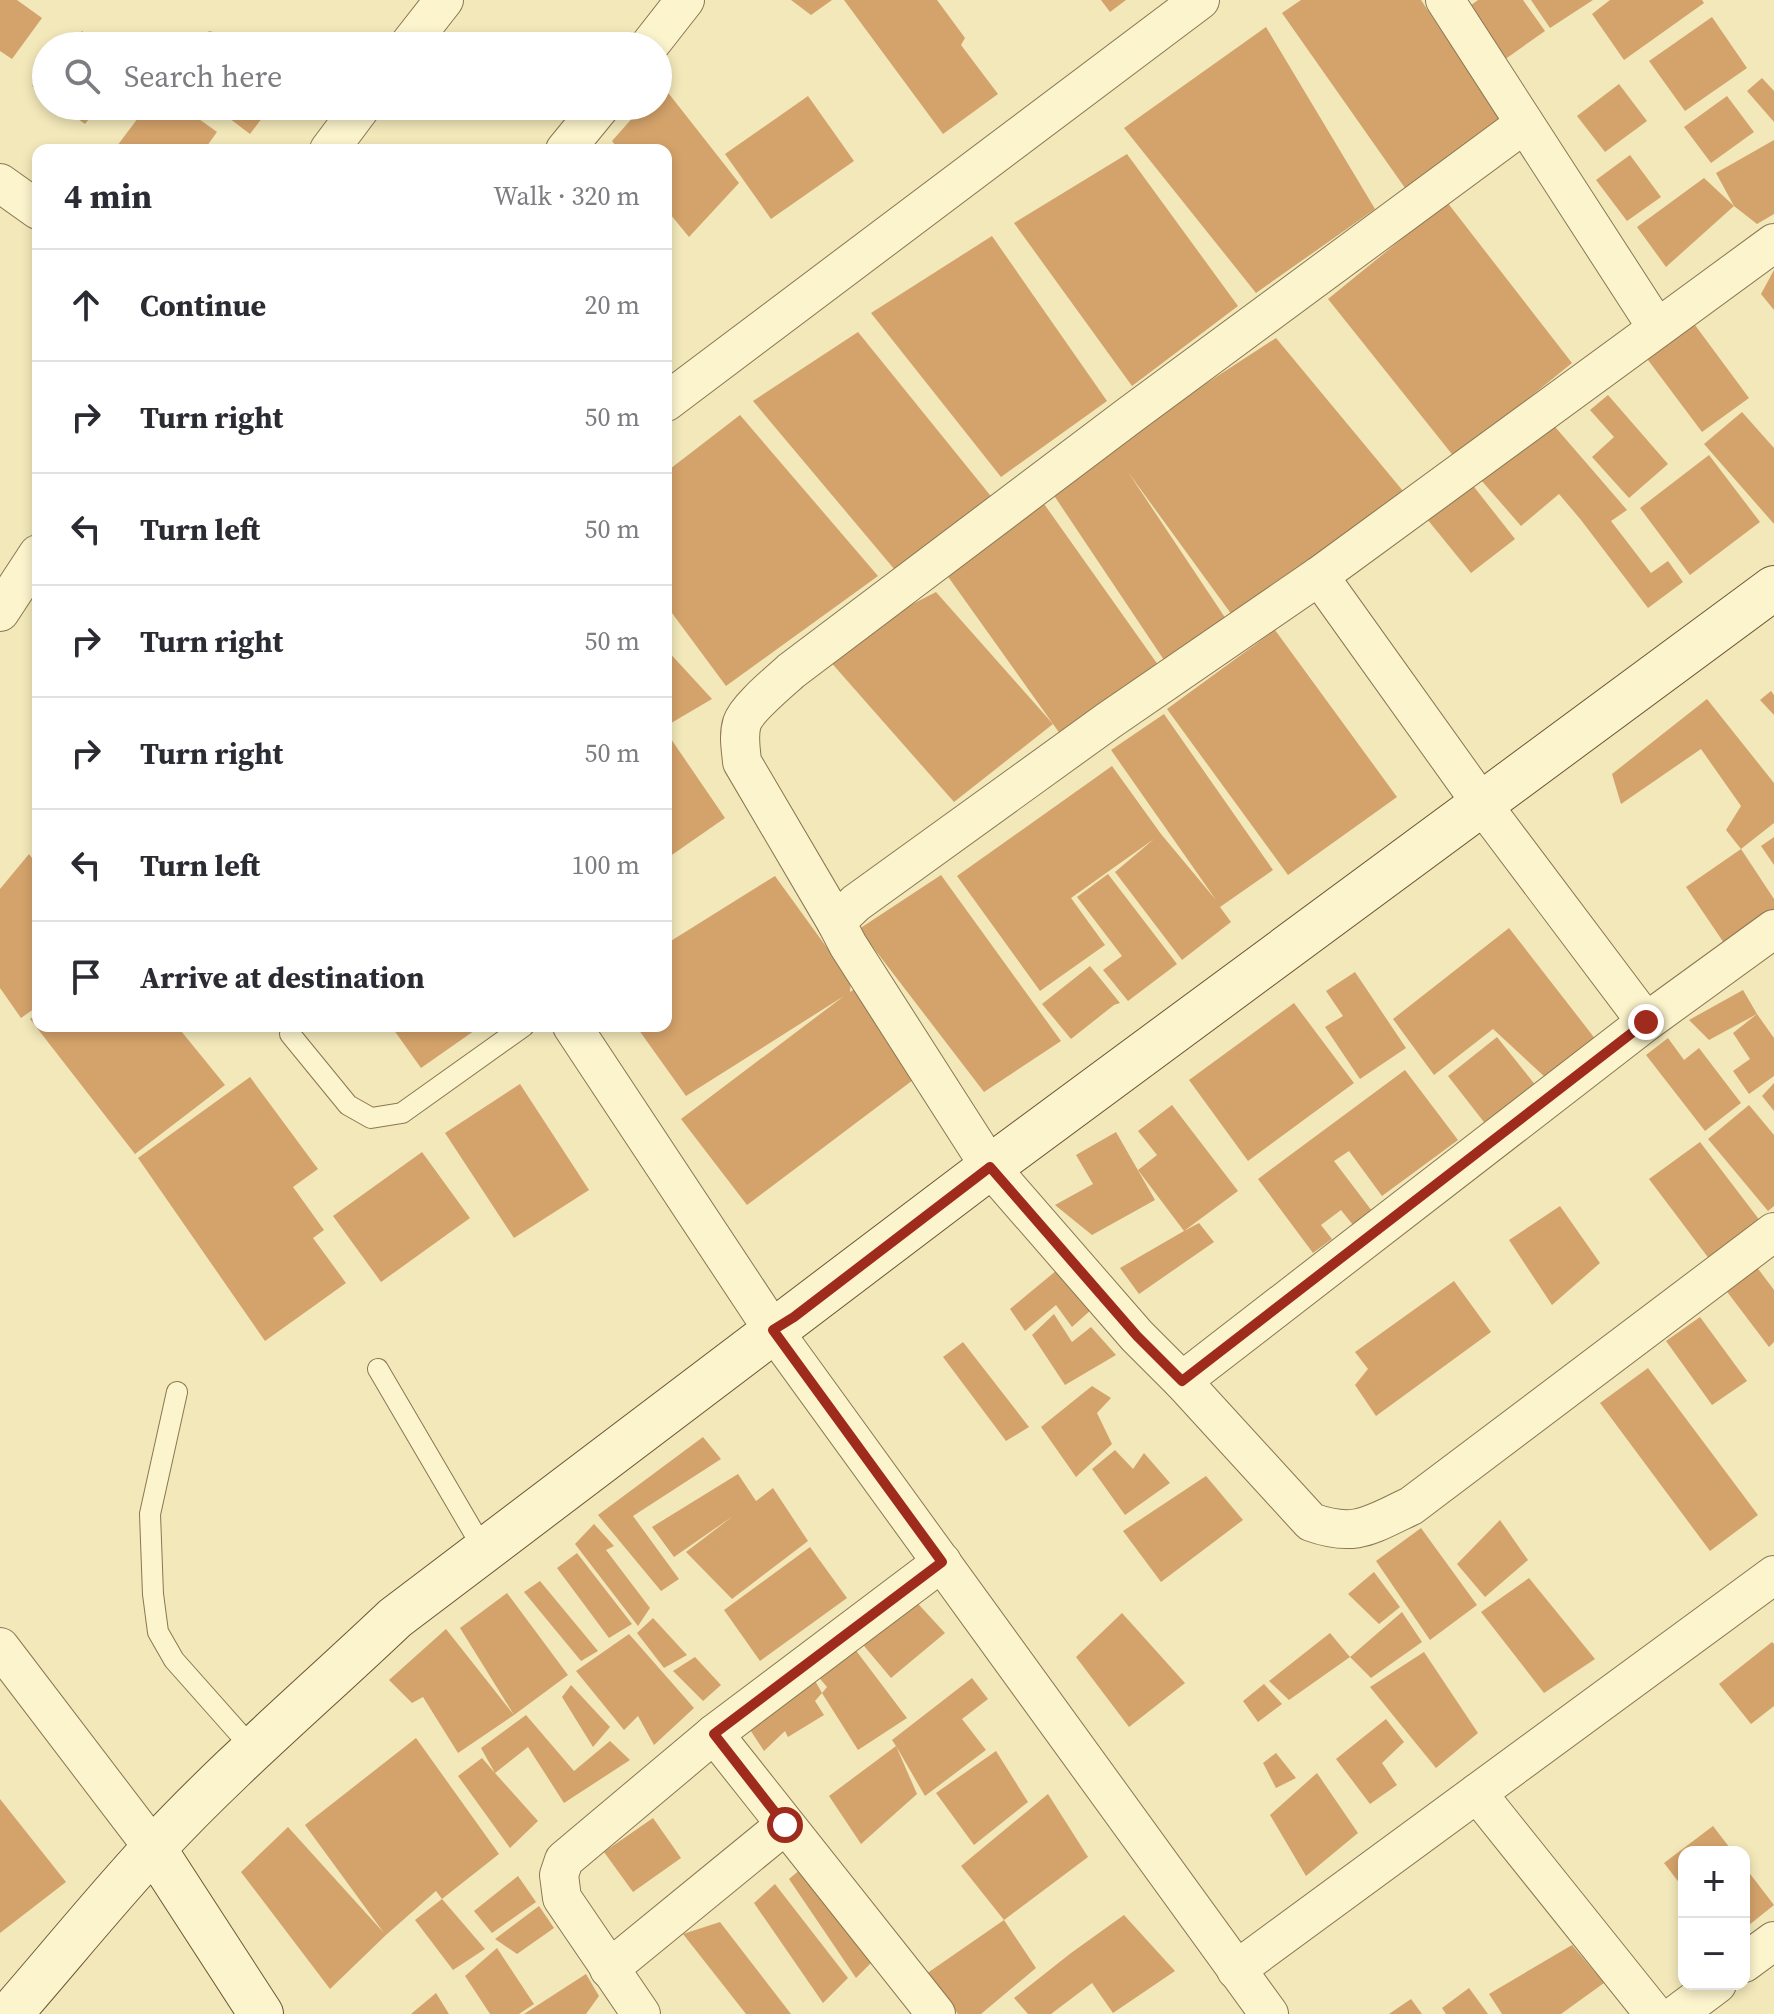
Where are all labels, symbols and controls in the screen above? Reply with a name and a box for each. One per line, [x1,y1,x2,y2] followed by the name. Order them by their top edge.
[32,32,672,120] search box
[60,54,104,98] icon: search
[124,56,282,97] text: Search here
[64,173,152,219] text: 4 min
[493,178,640,214] text: Walk · 320 m
[64,283,108,327] icon: ahead
[140,285,266,326] text: Continue
[585,287,640,323] text: 20 m
[64,395,108,439] icon: right
[140,397,283,438] text: Turn right
[585,399,640,435] text: 50 m
[64,507,108,551] icon: left
[140,509,260,550] text: Turn left
[585,511,640,547] text: 50 m
[64,619,108,663] icon: right
[140,621,283,662] text: Turn right
[585,623,640,659] text: 50 m
[64,731,108,775] icon: right
[140,733,283,774] text: Turn right
[585,735,640,771] text: 50 m
[64,843,108,887] icon: left
[140,845,260,886] text: Turn left
[572,847,640,883] text: 100 m
[64,955,108,999] icon: arrive
[140,957,425,998] text: Arrive at destination
[1628,1004,1664,1040] route end
[767,1807,803,1843] route start
[1678,1846,1750,1990] map controls
[1678,1846,1750,1918] button: +
[1678,1918,1750,1990] button: −

